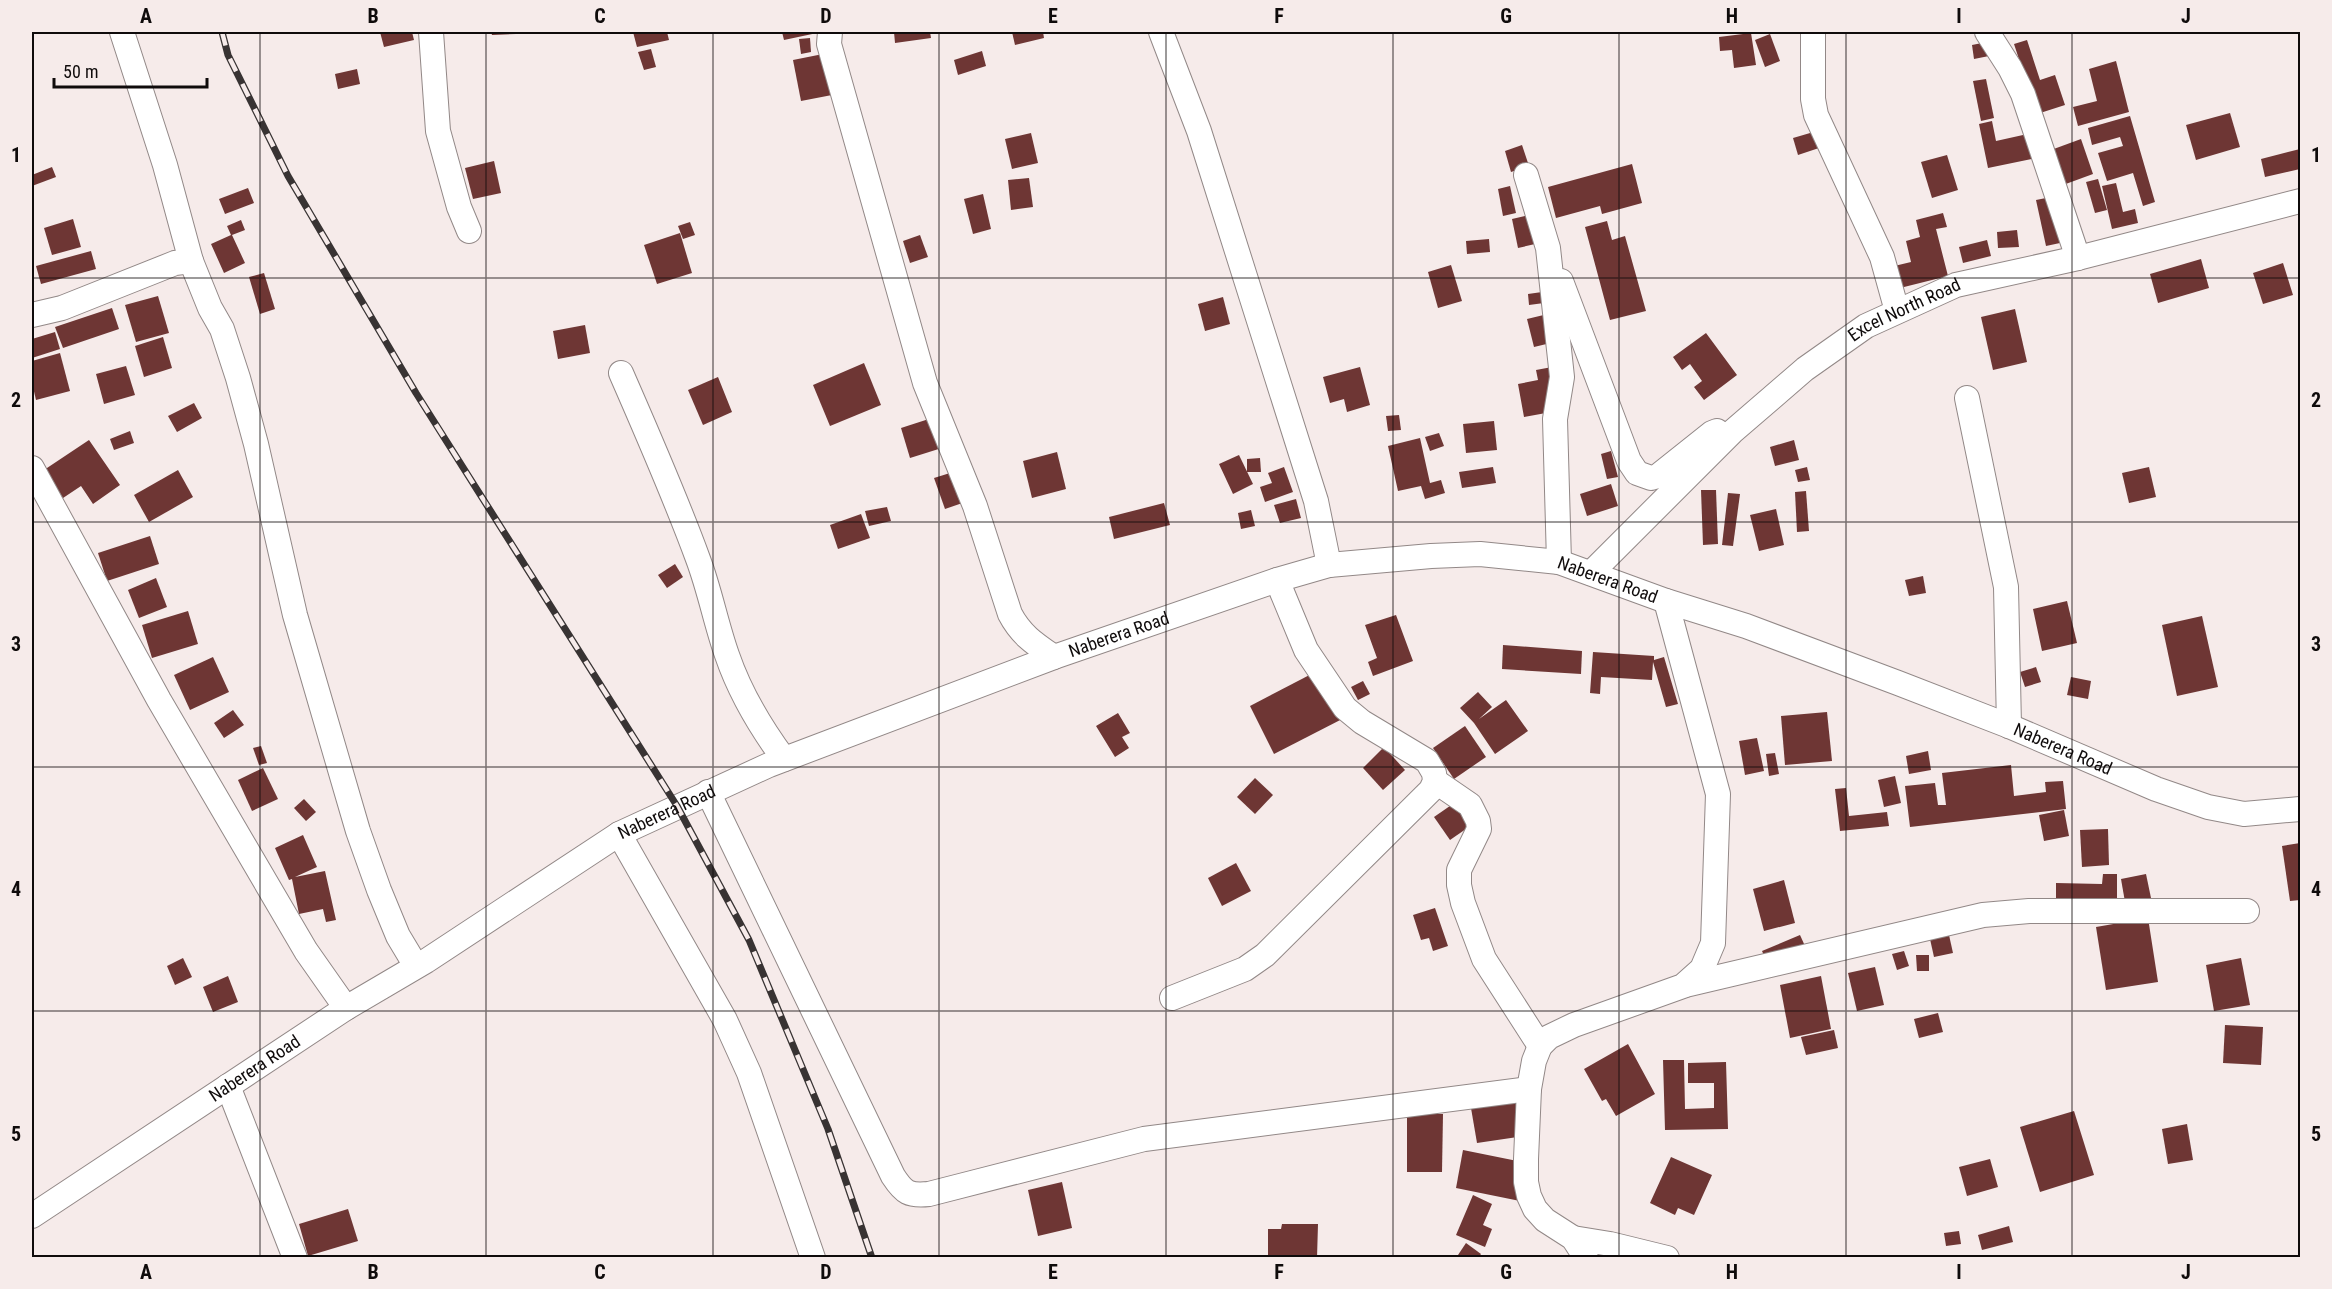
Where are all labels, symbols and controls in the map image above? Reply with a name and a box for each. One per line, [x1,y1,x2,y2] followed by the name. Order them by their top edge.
[140,4,152,28] text: A
[367,4,379,28] text: B
[594,4,606,28] text: C
[820,4,832,28] text: D
[1048,4,1058,28] text: E
[1274,4,1284,28] text: F
[1500,4,1512,28] text: G
[1726,4,1738,28] text: H
[1956,4,1962,28] text: I
[2181,4,2191,28] text: J
[54,51,207,89] scale bar
[63,61,98,82] text: 50 m
[11,143,21,167] text: 1
[2311,143,2321,167] text: 1
[1844,273,1964,345] street label: Excel North Road
[11,388,21,412] text: 2
[2311,388,2321,412] text: 2
[1555,551,1661,607] street label: Naberera Road
[1066,607,1172,661] street label: Naberera Road
[11,632,21,656] text: 3
[2311,632,2321,656] text: 3
[2011,718,2116,779] street label: Naberera Road
[614,780,719,843] street label: Naberera Road
[11,877,21,901] text: 4
[2311,877,2321,901] text: 4
[205,1030,304,1106] street label: Naberera Road
[11,1122,21,1146] text: 5
[2311,1122,2321,1146] text: 5
[140,1260,152,1284] text: A
[367,1260,379,1284] text: B
[594,1260,606,1284] text: C
[820,1260,832,1284] text: D
[1048,1260,1058,1284] text: E
[1274,1260,1284,1284] text: F
[1500,1260,1512,1284] text: G
[1726,1260,1738,1284] text: H
[1956,1260,1962,1284] text: I
[2181,1260,2191,1284] text: J

